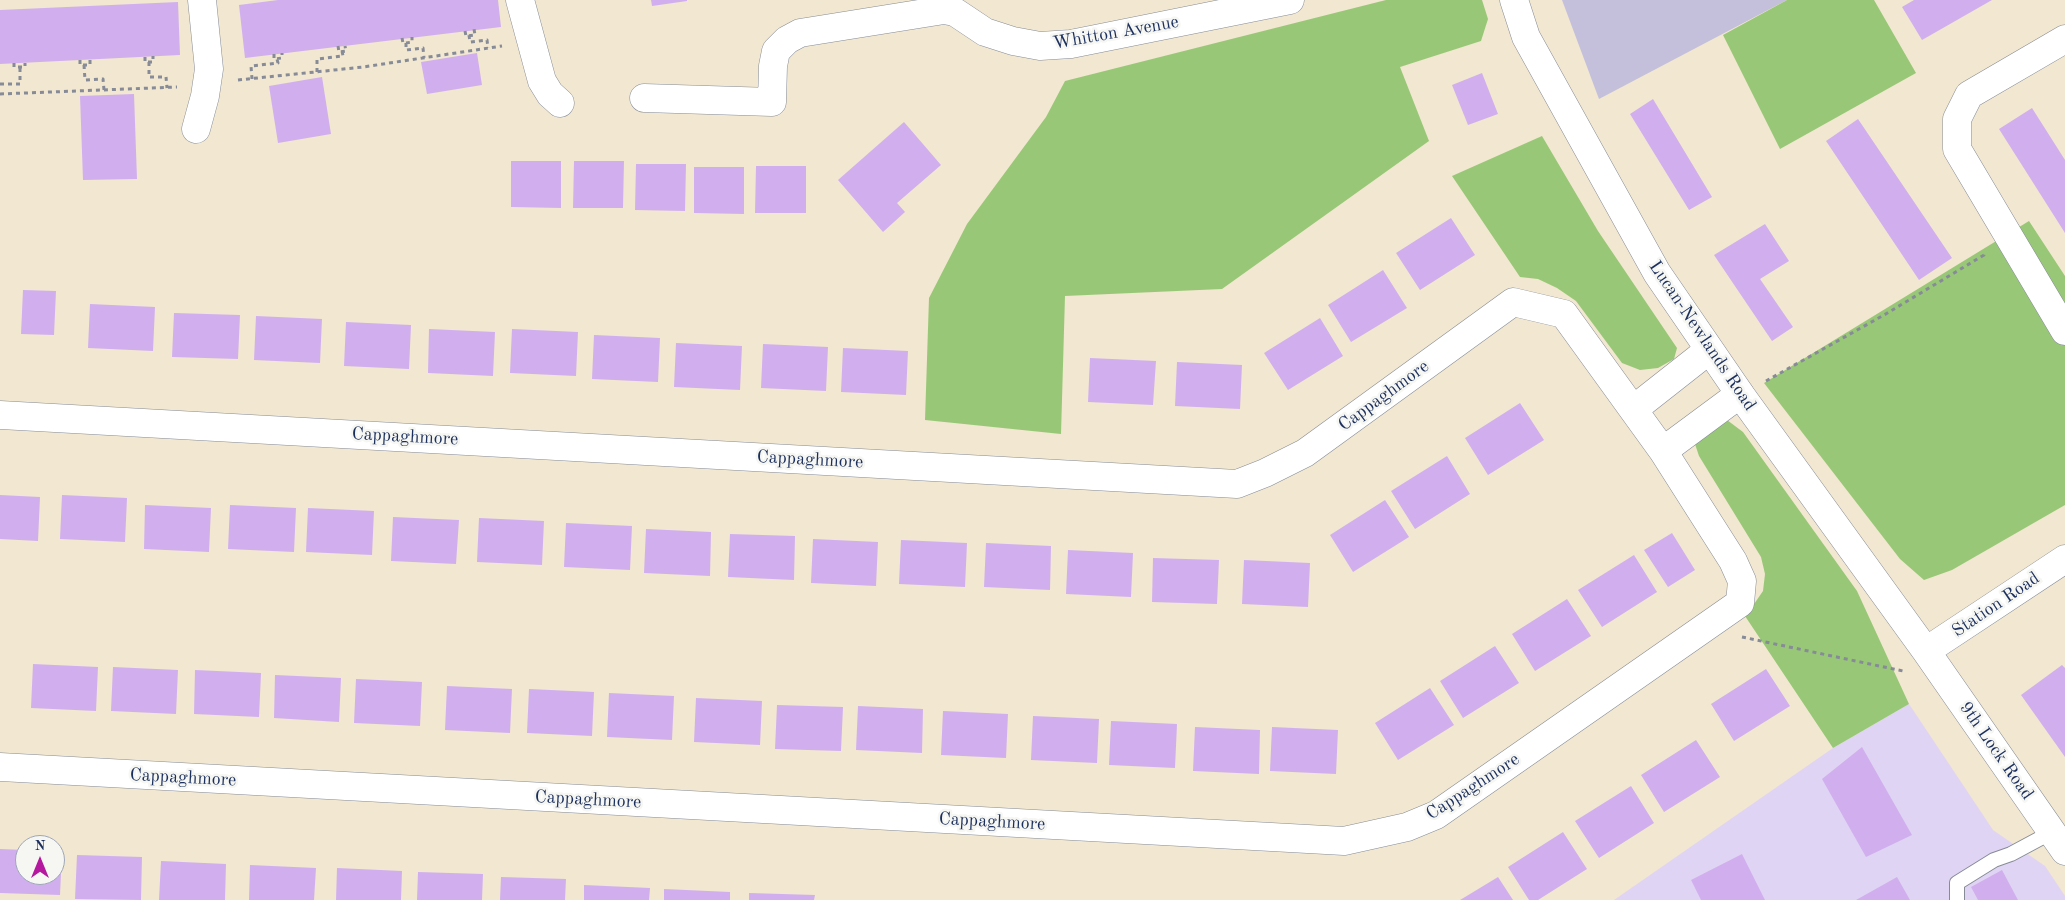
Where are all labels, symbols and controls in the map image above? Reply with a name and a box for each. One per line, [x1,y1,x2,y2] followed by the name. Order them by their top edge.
[1051,11,1181,55] street label: Whitton Avenue
[1644,257,1760,415] street label: Lucan-Newlands Road
[1334,356,1434,436] street label: Cappaghmore
[351,423,459,451] street label: Cappaghmore
[756,446,864,474] street label: Cappaghmore
[1948,568,2044,642] street label: Station Road
[1954,698,2038,804] street label: 9th Lock Road
[1422,749,1524,825] street label: Cappaghmore
[129,764,237,792] street label: Cappaghmore
[534,786,642,814] street label: Cappaghmore
[938,808,1046,836] street label: Cappaghmore
[15,835,65,885] north arrow
[35,839,45,853] text: N

